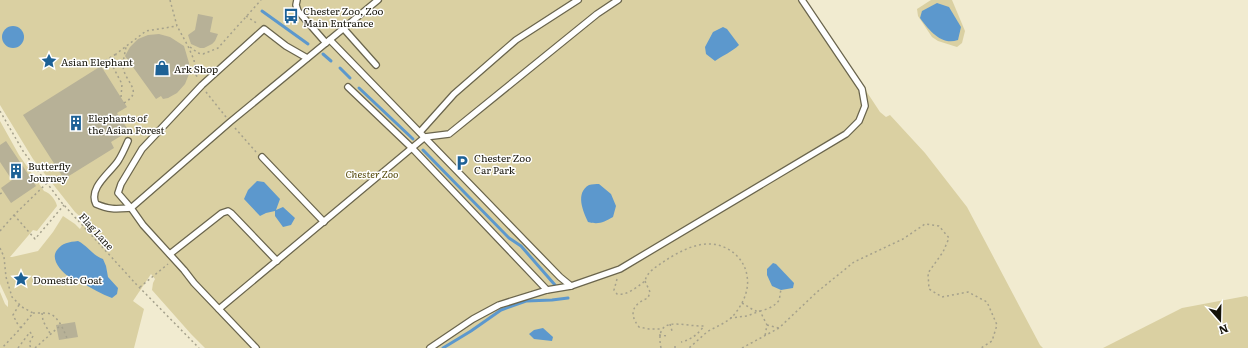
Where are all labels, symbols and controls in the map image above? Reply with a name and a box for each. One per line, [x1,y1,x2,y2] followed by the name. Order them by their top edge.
[303,3,384,30] place label: Chester Zoo, Zoo Main Entrance
[282,7,300,25] bus stop icon: Chester Zoo, Zoo Main Entrance
[40,52,58,70] place icon: Asian Elephant
[61,54,133,69] place label: Asian Elephant
[153,59,171,77] shop icon: Ark Shop
[174,61,218,76] place label: Ark Shop
[88,110,165,137] place label: Elephants of the Asian Forest
[67,114,85,132] building icon: Elephants of the Asian Forest
[474,150,531,177] place label: Chester Zoo Car Park
[453,154,471,172] parking icon: Chester Zoo Car Park
[28,158,71,185] place label: Butterfly Journey
[7,162,25,180] building icon: Butterfly Journey
[345,166,399,181] park label: Chester Zoo
[76,209,118,253] street label: Flag Lane
[12,270,30,288] place icon: Domestic Goat
[33,272,102,287] place label: Domestic Goat
[1200,300,1240,340] north arrow
[1217,321,1231,339] text: N

